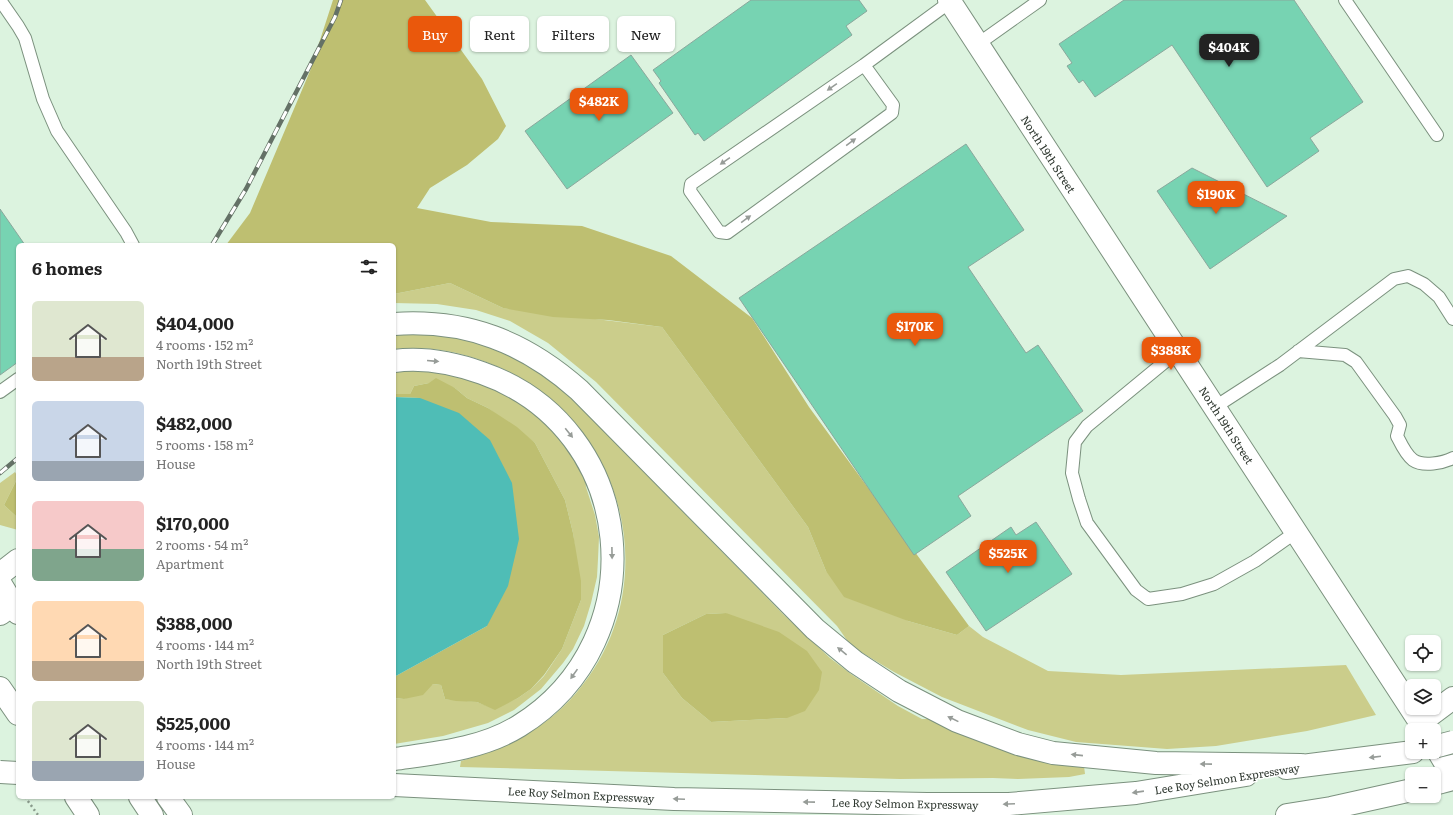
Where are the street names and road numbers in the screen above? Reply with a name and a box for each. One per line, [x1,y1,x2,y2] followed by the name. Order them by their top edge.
[1018,112,1080,196] street label: North 19th Street
[1196,383,1258,467] street label: North 19th Street
[1153,759,1301,797] street label: Lee Roy Selmon Expressway
[507,782,655,806] street label: Lee Roy Selmon Expressway
[831,794,979,812] street label: Lee Roy Selmon Expressway

